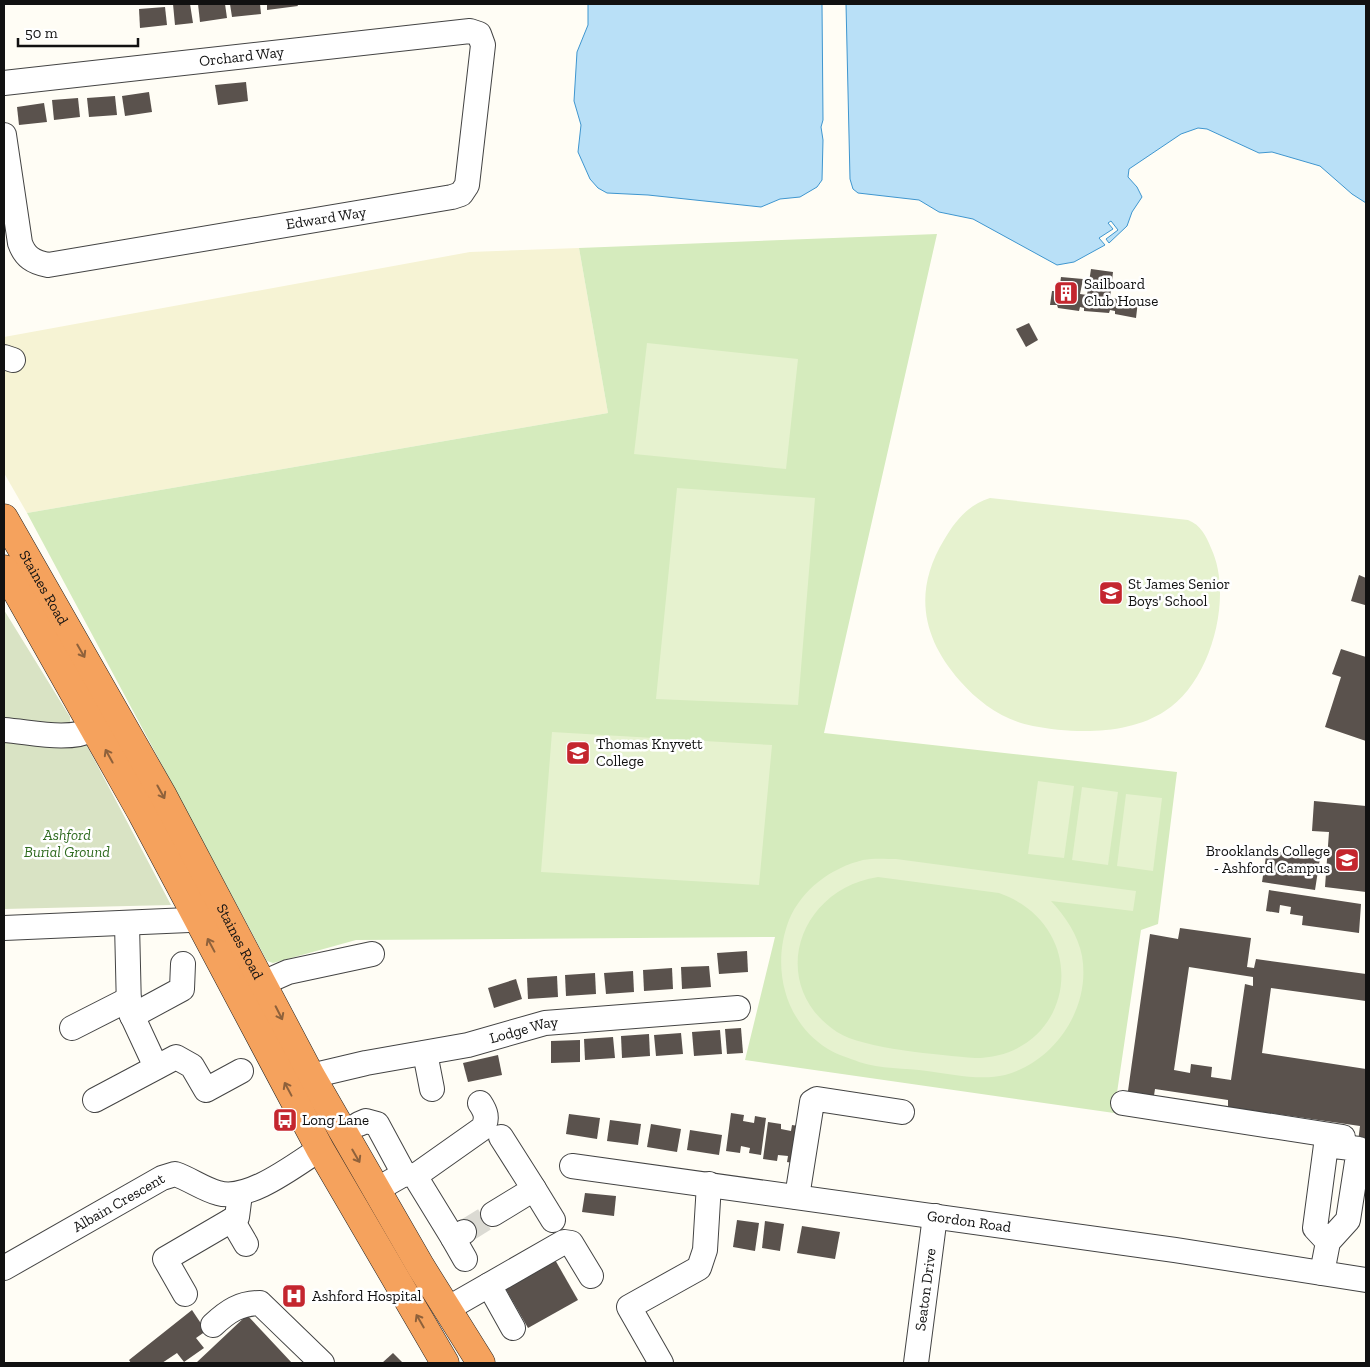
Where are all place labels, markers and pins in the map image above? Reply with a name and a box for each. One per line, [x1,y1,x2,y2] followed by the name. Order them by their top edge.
[1084,275,1158,310] place label: Sailboard Club House
[1053,280,1079,306] building icon: Sailboard Club House
[1128,575,1230,610] place label: St James Senior Boys' School
[1098,580,1124,606] school or university icon: St James Senior Boys' School
[596,735,703,770] place label: Thomas Knyvett College
[565,740,591,766] school or university icon: Thomas Knyvett College
[1206,842,1330,877] place label: Brooklands College - Ashford Campus
[1334,847,1360,873] school or university icon: Brooklands College - Ashford Campus
[272,1107,298,1133] bus stop icon: Long Lane
[302,1111,369,1129] place label: Long Lane
[281,1283,307,1309] hospital icon: Ashford Hospital
[312,1287,422,1305] place label: Ashford Hospital

